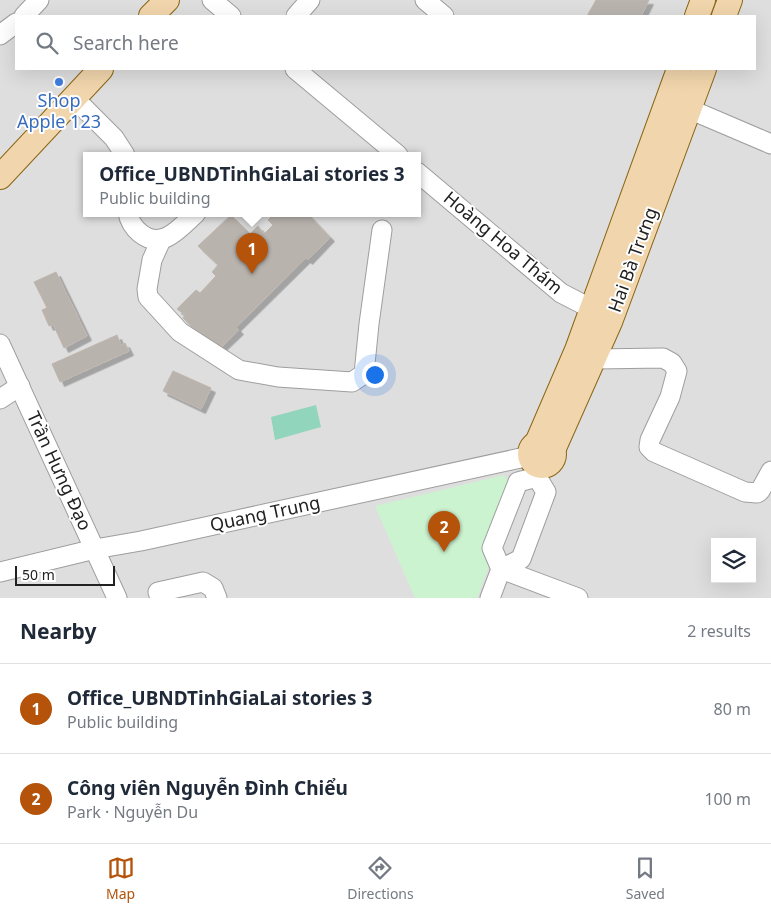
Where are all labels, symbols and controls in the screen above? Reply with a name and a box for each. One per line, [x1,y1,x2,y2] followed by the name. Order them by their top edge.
[15,15,756,70] search box
[33,29,61,57] icon: search
[73,30,179,56] text: Search here
[53,76,65,88] marker: Shop Apple 123
[17,88,101,133] place label: Shop Apple 123
[83,152,421,217] popup
[99,161,405,187] text: Office_UBNDTinhGiaLai stories 3
[439,185,568,299] street label: Hoàng Hoa Thám
[99,187,210,209] text: Public building
[602,204,662,315] street label: Hai Bà Trưng
[236,233,268,274] pin: 1
[362,362,388,388] your location
[22,407,98,534] street label: Trần Hưng Đạo
[208,490,322,536] street label: Quang Trung
[428,511,460,552] pin: 2
[711,538,756,583] map controls
[711,538,756,583] button: layers
[15,563,115,586] scale bar
[22,565,55,584] text: 50 m
[20,617,96,645] text: Nearby
[687,620,751,642] text: 2 results
[67,685,372,711] text: Office_UBNDTinhGiaLai stories 3
[31,698,41,720] text: 1
[714,698,751,720] text: 80 m
[67,711,178,733] text: Public building
[67,775,348,801] text: Công viên Nguyễn Đình Chiểu
[31,788,41,810] text: 2
[704,788,751,810] text: 100 m
[67,801,198,823] text: Park · Nguyễn Du
[106,854,135,903] tab: Map
[347,854,414,903] tab: Directions
[626,854,665,903] tab: Saved

